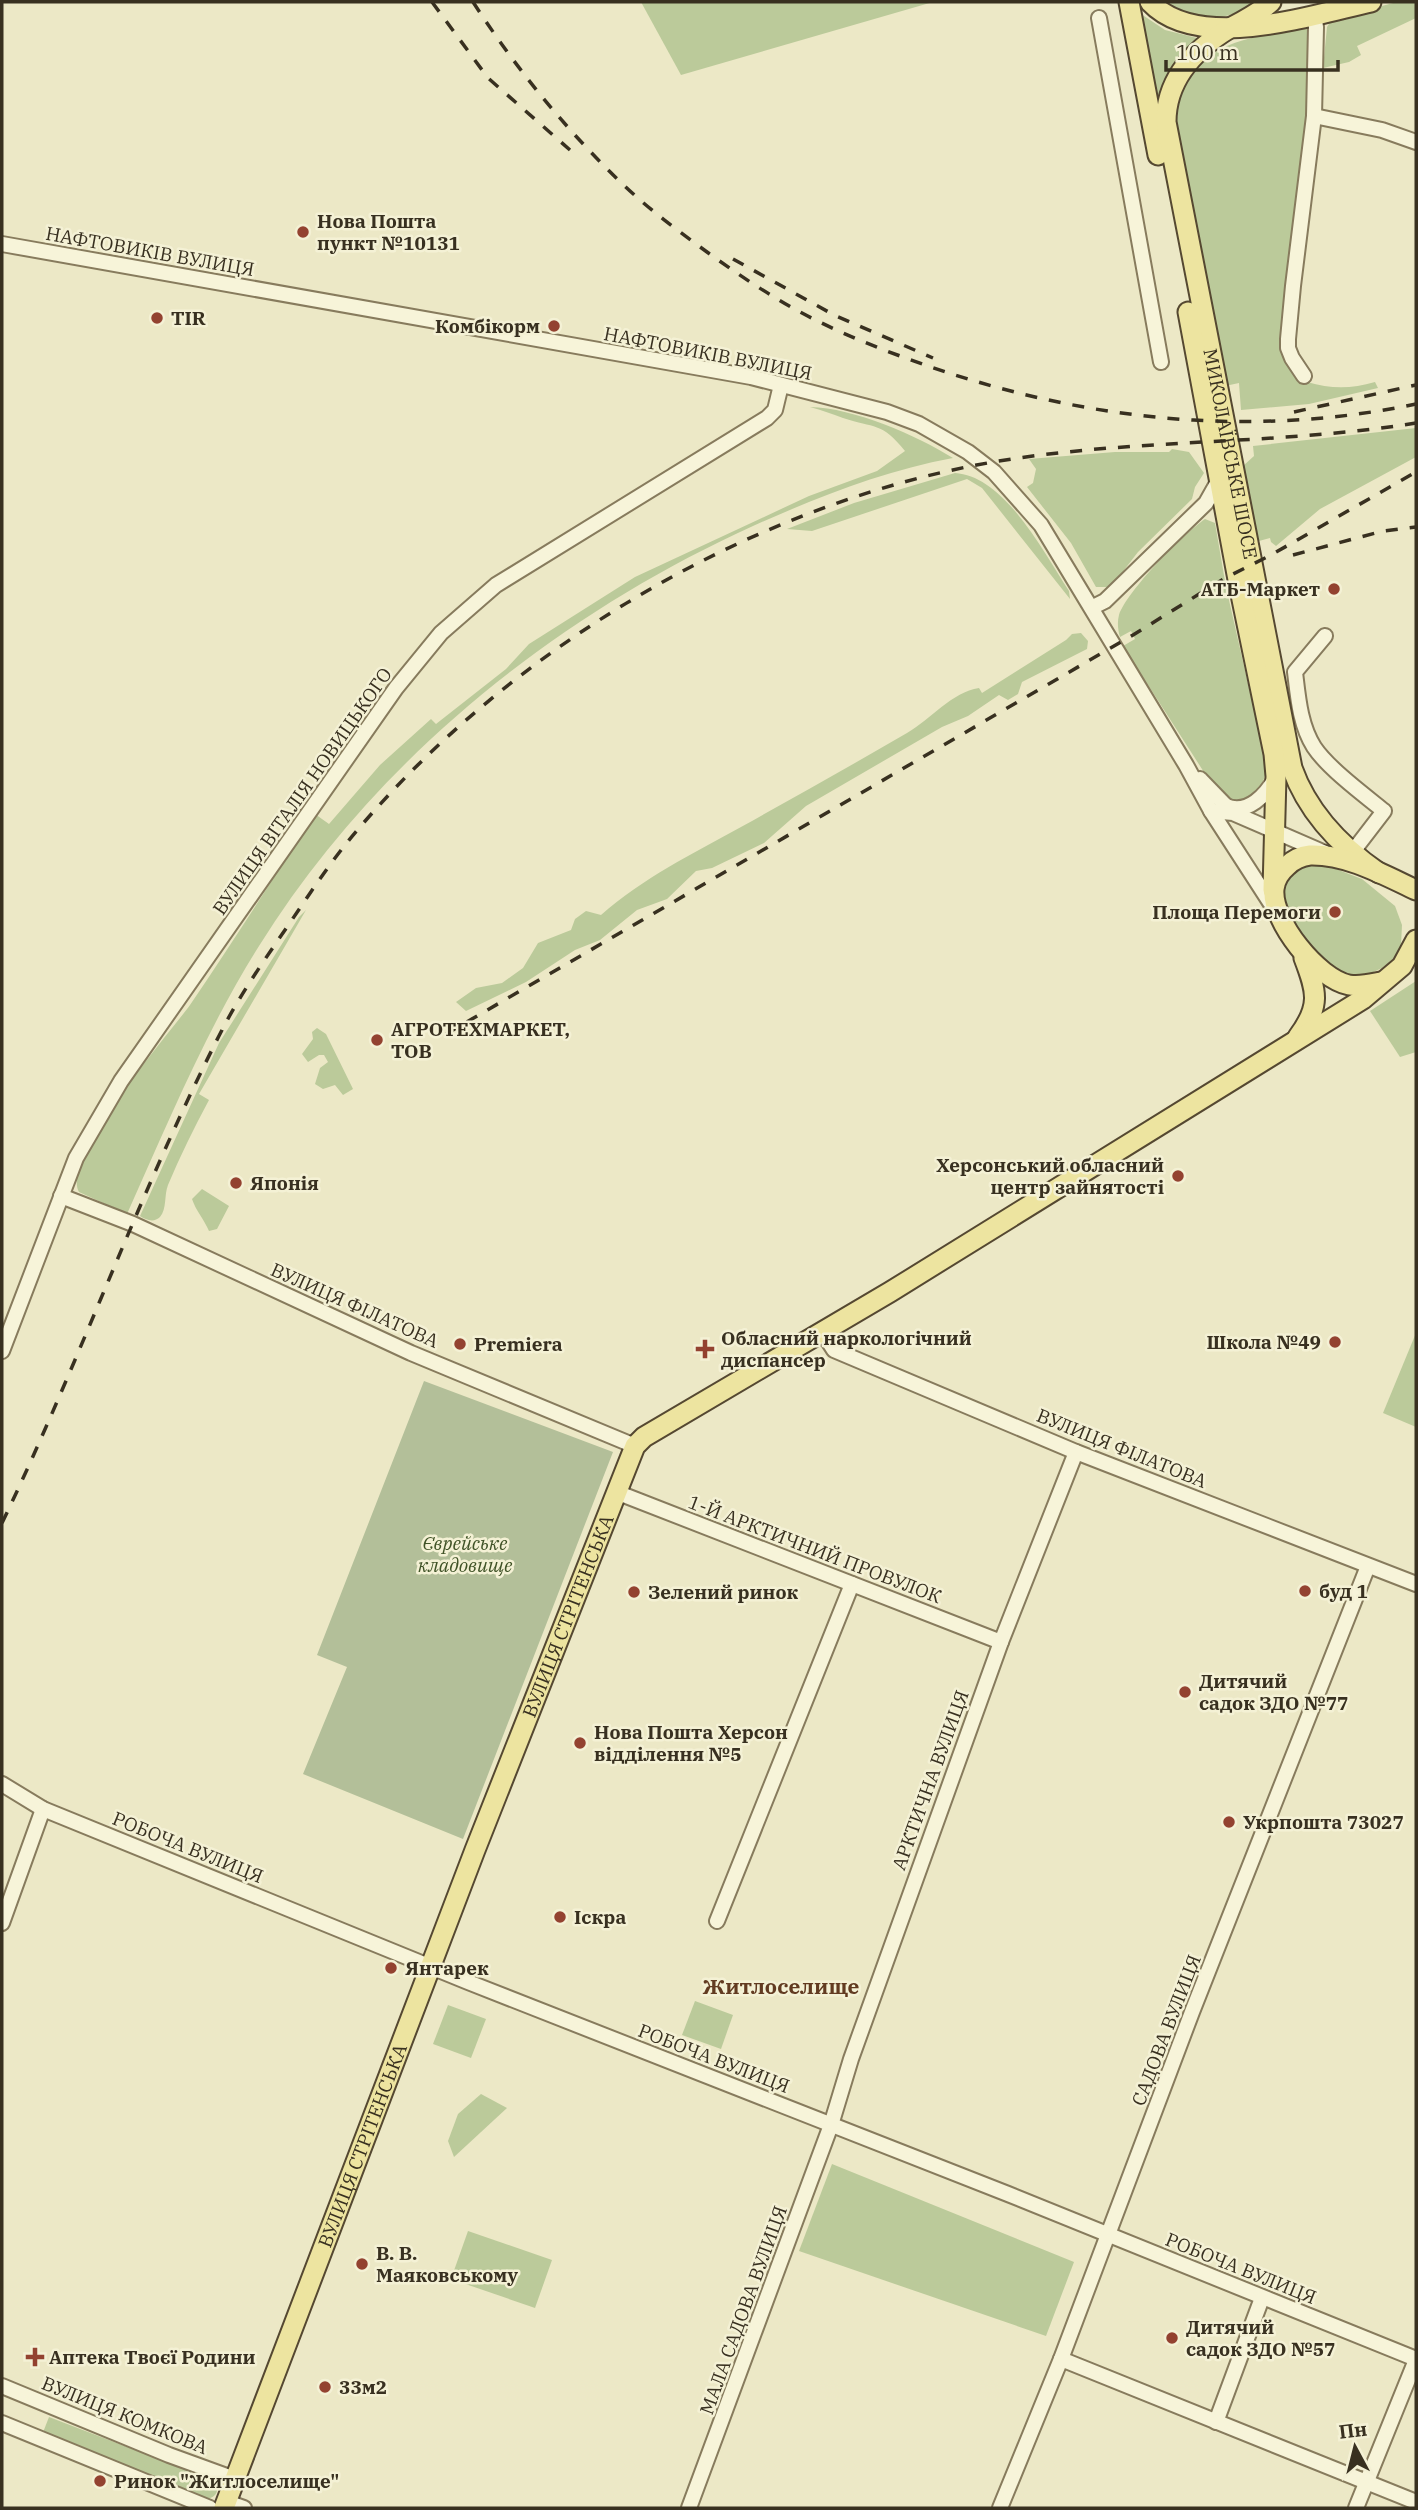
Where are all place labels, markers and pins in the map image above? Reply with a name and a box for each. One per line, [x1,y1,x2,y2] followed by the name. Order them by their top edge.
[317,209,460,255] place label: Нова Пошта пункт №10131
[295,224,311,240] marker: Нова Пошта пункт №10131
[171,306,206,330] place label: TIR
[149,310,165,326] marker: TIR
[435,314,540,338] place label: Комбікорм
[546,318,562,334] marker: Комбікорм
[1201,577,1320,601] place label: АТБ-Маркет
[1326,581,1342,597] marker: АТБ-Маркет
[1152,900,1321,924] place label: Площа Перемоги
[1327,904,1343,920] marker: Площа Перемоги
[391,1017,570,1063] place label: АГРОТЕХМАРКЕТ, ТОВ
[369,1032,385,1048] marker: АГРОТЕХМАРКЕТ, ТОВ
[936,1153,1164,1199] place label: Херсонський обласний центр зайнятості
[1170,1168,1186,1184] marker: Херсонський обласний центр зайнятості
[250,1171,319,1195] place label: Японія
[228,1175,244,1191] marker: Японія
[721,1326,972,1372] place label: Обласний наркологічний диспансер
[1206,1330,1321,1354] place label: Школа №49
[474,1332,563,1356] place label: Premiera
[1327,1334,1343,1350] marker: Школа №49
[452,1336,468,1352] marker: Premiera
[695,1339,715,1359] marker: Обласний наркологічний диспансер
[1319,1579,1368,1603] place label: буд 1
[648,1580,798,1604] place label: Зелений ринок
[1297,1583,1313,1599] marker: буд 1
[626,1584,642,1600] marker: Зелений ринок
[1199,1669,1349,1715] place label: Дитячий садок ЗДО №77
[1177,1684,1193,1700] marker: Дитячий садок ЗДО №77
[594,1720,788,1766] place label: Нова Пошта Херсон відділення №5
[572,1735,588,1751] marker: Нова Пошта Херсон відділення №5
[1243,1810,1404,1834] place label: Укрпошта 73027
[1221,1814,1237,1830] marker: Укрпошта 73027
[574,1905,626,1929] place label: Іскра
[552,1909,568,1925] marker: Іскра
[405,1956,489,1980] place label: Янтарек
[383,1960,399,1976] marker: Янтарек
[376,2241,518,2287] place label: В. В. Маяковському
[354,2256,370,2272] marker: В. В. Маяковському
[1186,2315,1336,2361] place label: Дитячий садок ЗДО №57
[1164,2330,1180,2346] marker: Дитячий садок ЗДО №57
[49,2345,256,2369] place label: Аптека Твоєї Родини
[27,2349,43,2365] marker: Аптека Твоєї Родини
[339,2375,387,2399] place label: 33м2
[317,2379,333,2395] marker: 33м2
[114,2469,339,2493] place label: Ринок "Житлоселище"
[92,2473,108,2489] marker: Ринок "Житлоселище"

